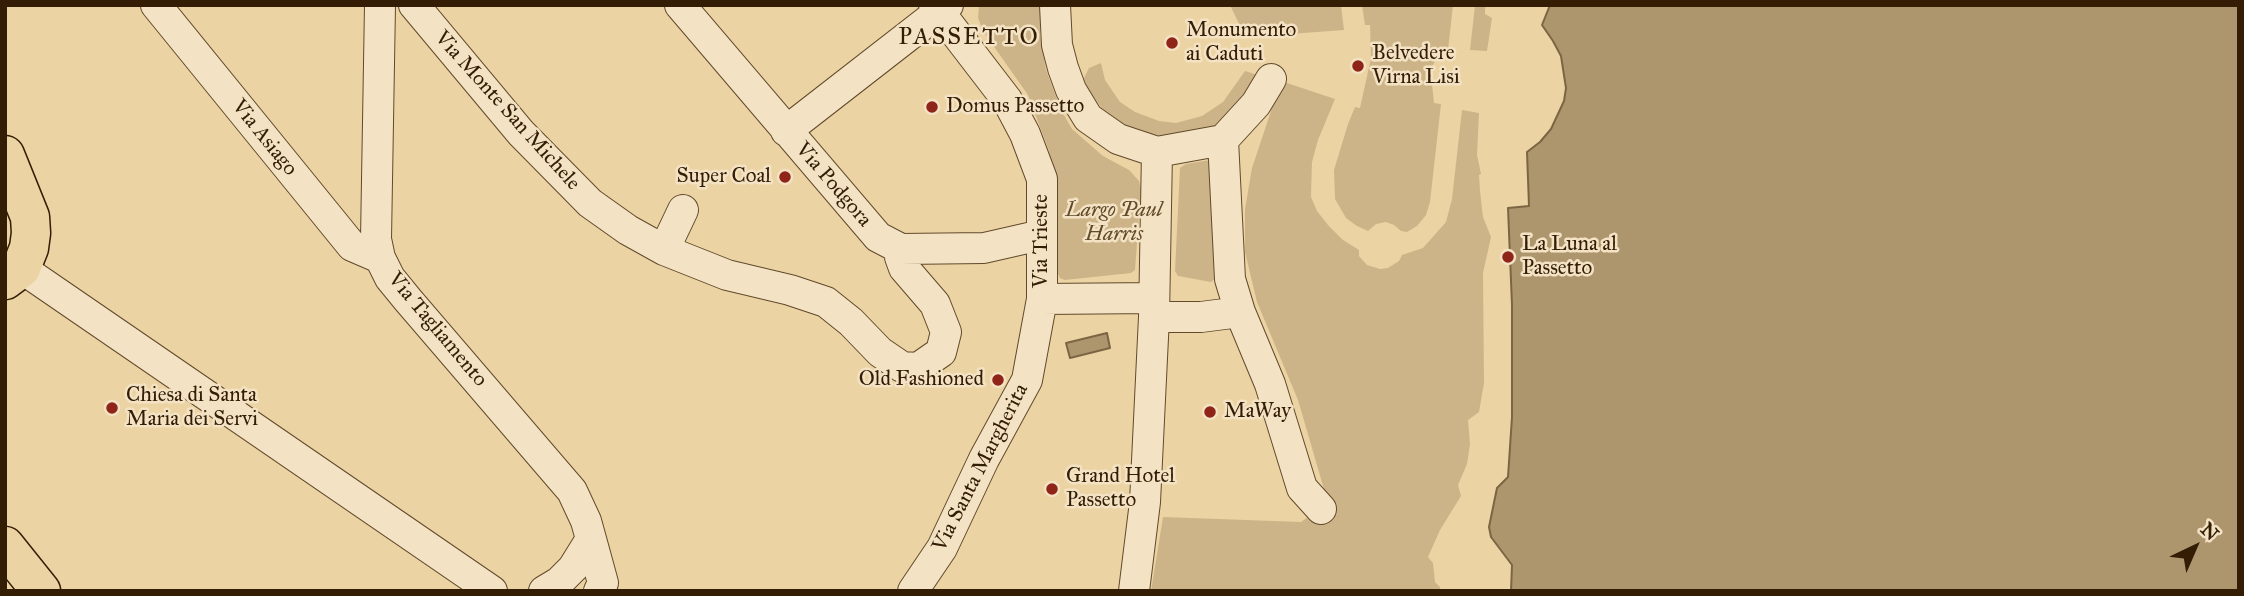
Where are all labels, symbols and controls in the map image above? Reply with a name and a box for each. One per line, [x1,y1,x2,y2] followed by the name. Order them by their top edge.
[1186,18,1296,68] place label: Monumento ai Caduti
[899,24,1039,52] district label: PASSETTO
[429,26,585,196] street label: Via Monte San Michele
[1164,35,1180,51] marker: Monumento ai Caduti
[1372,41,1460,91] place label: Belvedere Virna Lisi
[1350,58,1366,74] marker: Belvedere Virna Lisi
[946,94,1084,120] place label: Domus Passetto
[226,95,302,181] street label: Via Asiago
[924,99,940,115] marker: Domus Passetto
[789,138,877,232] street label: Via Podgora
[676,164,771,190] place label: Super Coal
[777,169,793,185] marker: Super Coal
[1029,194,1055,288] street label: Via Trieste
[1066,198,1162,248] park label: Largo Paul Harris
[1522,232,1617,282] place label: La Luna al Passetto
[1500,249,1516,265] marker: La Luna al Passetto
[382,268,492,392] street label: Via Tagliamento
[859,367,984,393] place label: Old Fashioned
[990,372,1006,388] marker: Old Fashioned
[928,380,1034,556] street label: Via Santa Margherita
[126,383,258,433] place label: Chiesa di Santa Maria dei Servi
[1224,399,1291,425] place label: MaWay
[104,400,120,416] marker: Chiesa di Santa Maria dei Servi
[1202,404,1218,420] marker: MaWay
[1066,464,1175,514] place label: Grand Hotel Passetto
[1044,481,1060,497] marker: Grand Hotel Passetto
[2160,512,2230,582] north arrow
[2196,518,2224,545] text: N

